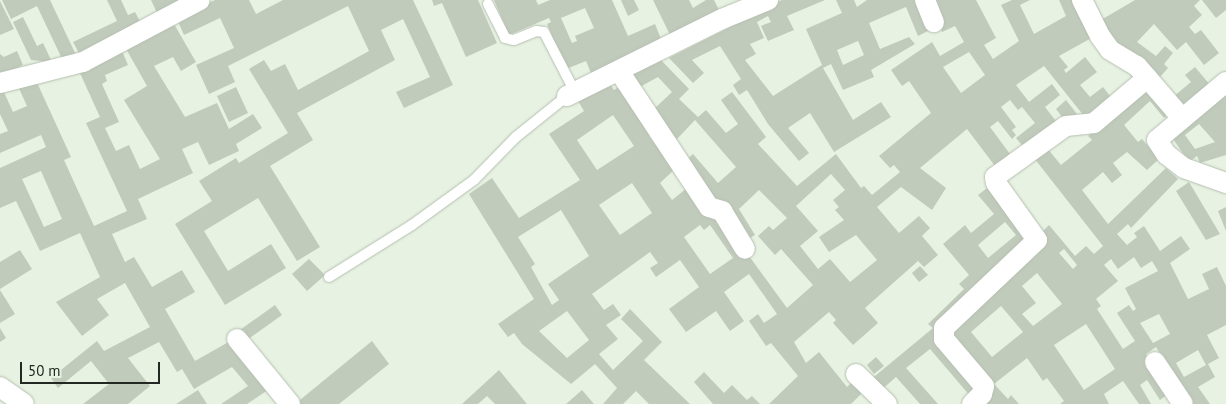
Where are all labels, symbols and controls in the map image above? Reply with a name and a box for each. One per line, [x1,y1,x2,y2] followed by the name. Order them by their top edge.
[22,352,162,384] scale bar
[28,361,61,380] text: 50 m

